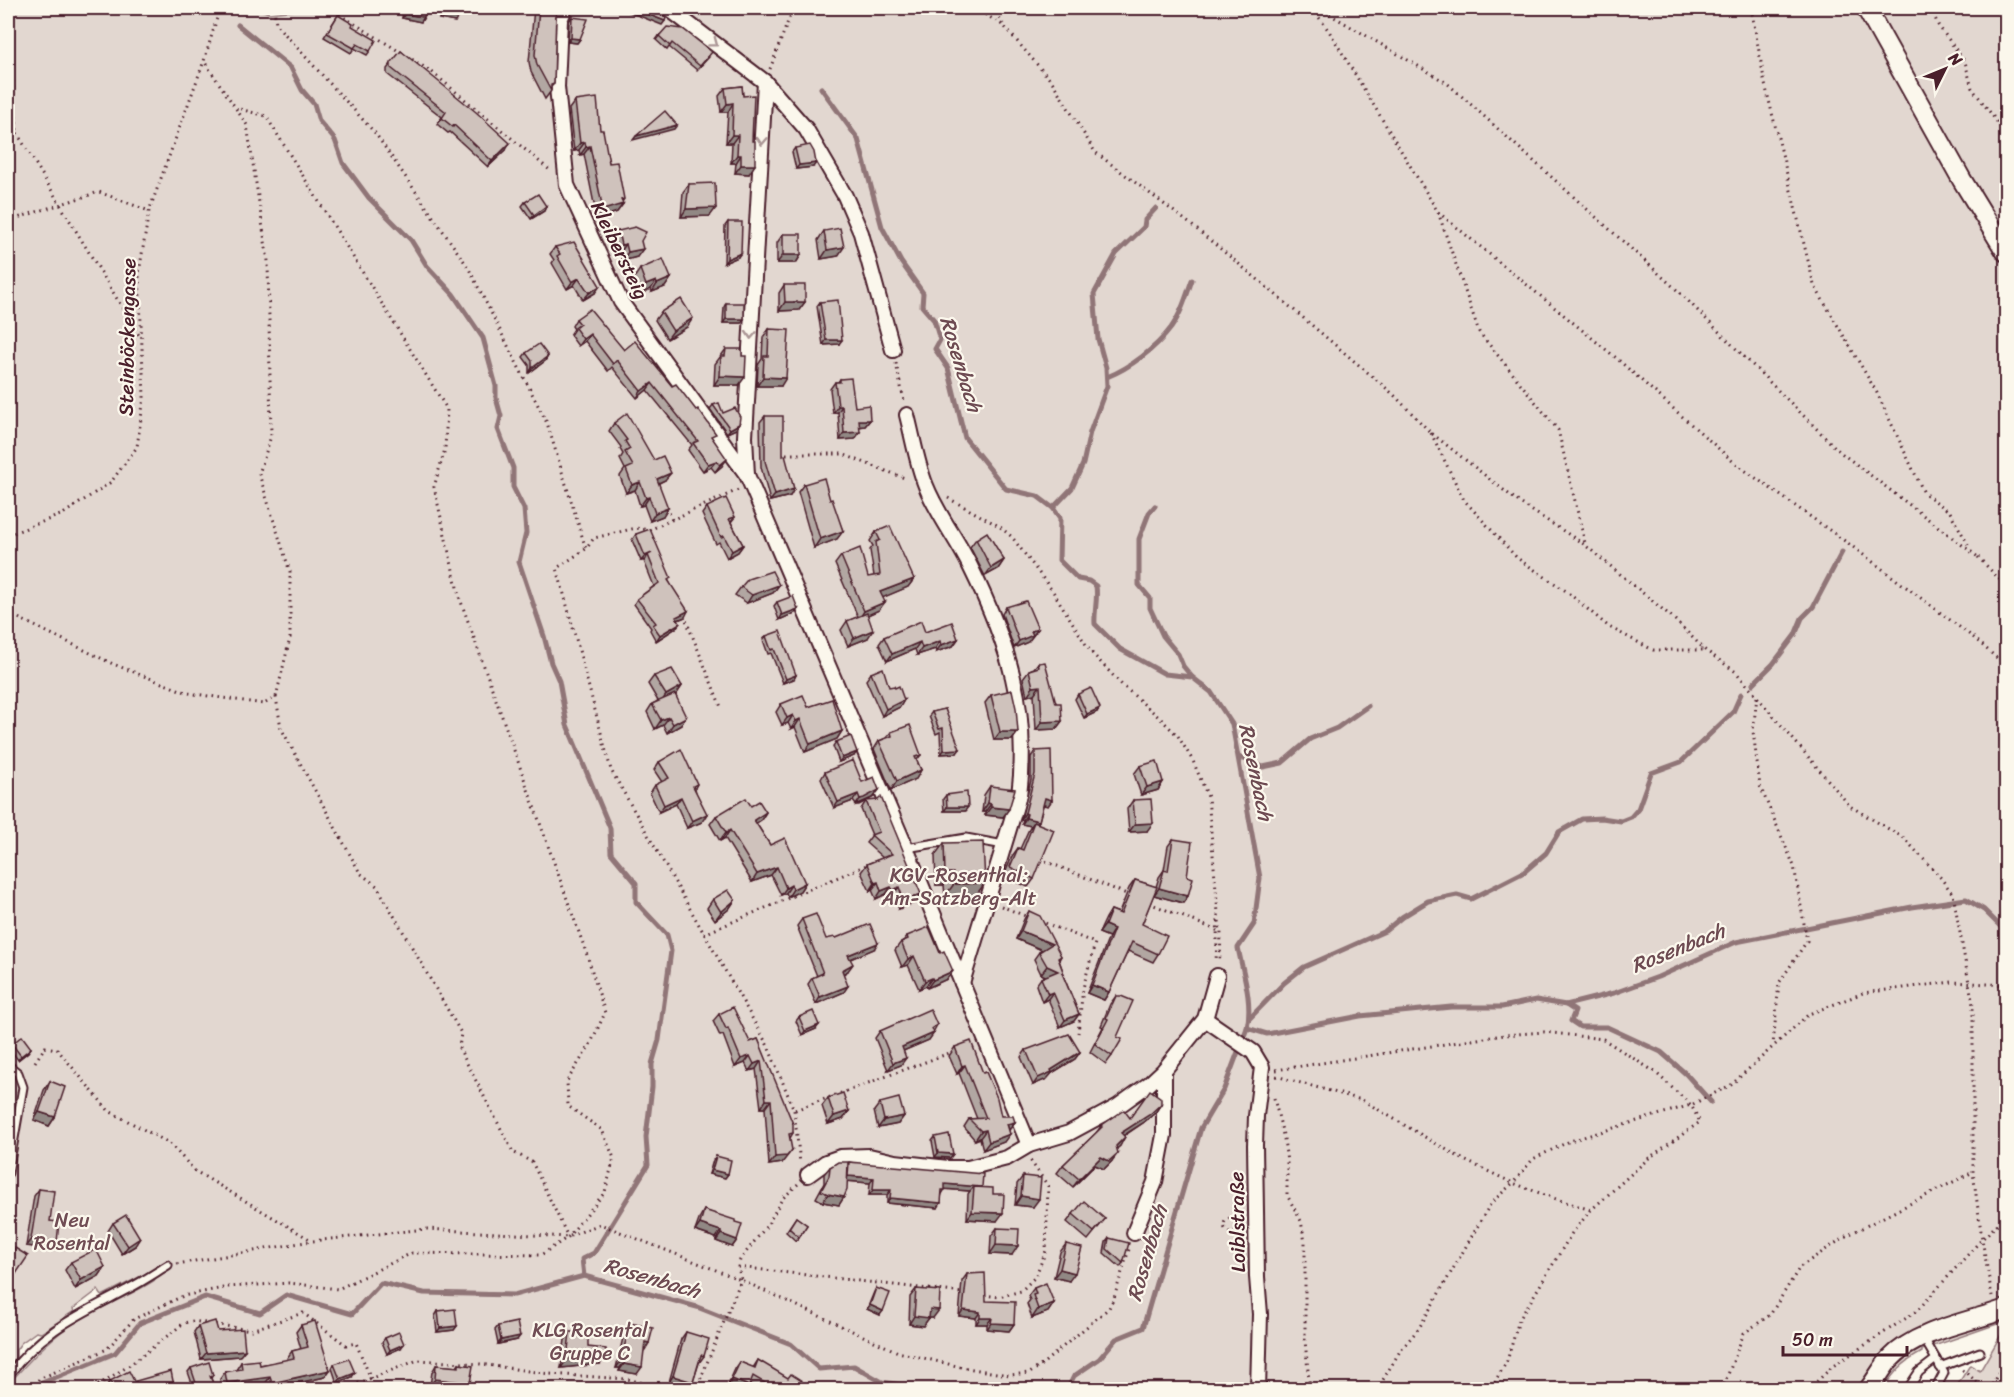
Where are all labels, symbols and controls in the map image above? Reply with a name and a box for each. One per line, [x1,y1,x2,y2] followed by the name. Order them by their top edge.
[707,36,718,47] one-way arrow
[1915,39,1975,99] north arrow
[1941,44,1971,74] text: N
[756,136,769,145] one-way arrow
[581,195,659,306] street label: Kleibersteig
[109,258,146,416] street label: Steinböckengasse
[928,311,994,419] water label: Rosenbach
[744,331,757,340] one-way arrow
[1227,720,1285,826] water label: Rosenbach
[881,858,1037,916] park label: KGV-Rosenthal: Am-Satzberg-Alt
[1625,911,1733,984] water label: Rosenbach
[1219,1171,1256,1273] street label: Loiblstraße
[1115,1199,1179,1306] water label: Rosenbach
[34,1203,111,1261] park label: Neu Rosental
[599,1246,706,1310] water label: Rosenbach
[532,1313,649,1371] park label: KLG Rosental Gruppe C
[1783,1319,1908,1357] scale bar
[1792,1324,1833,1356] text: 50 m

